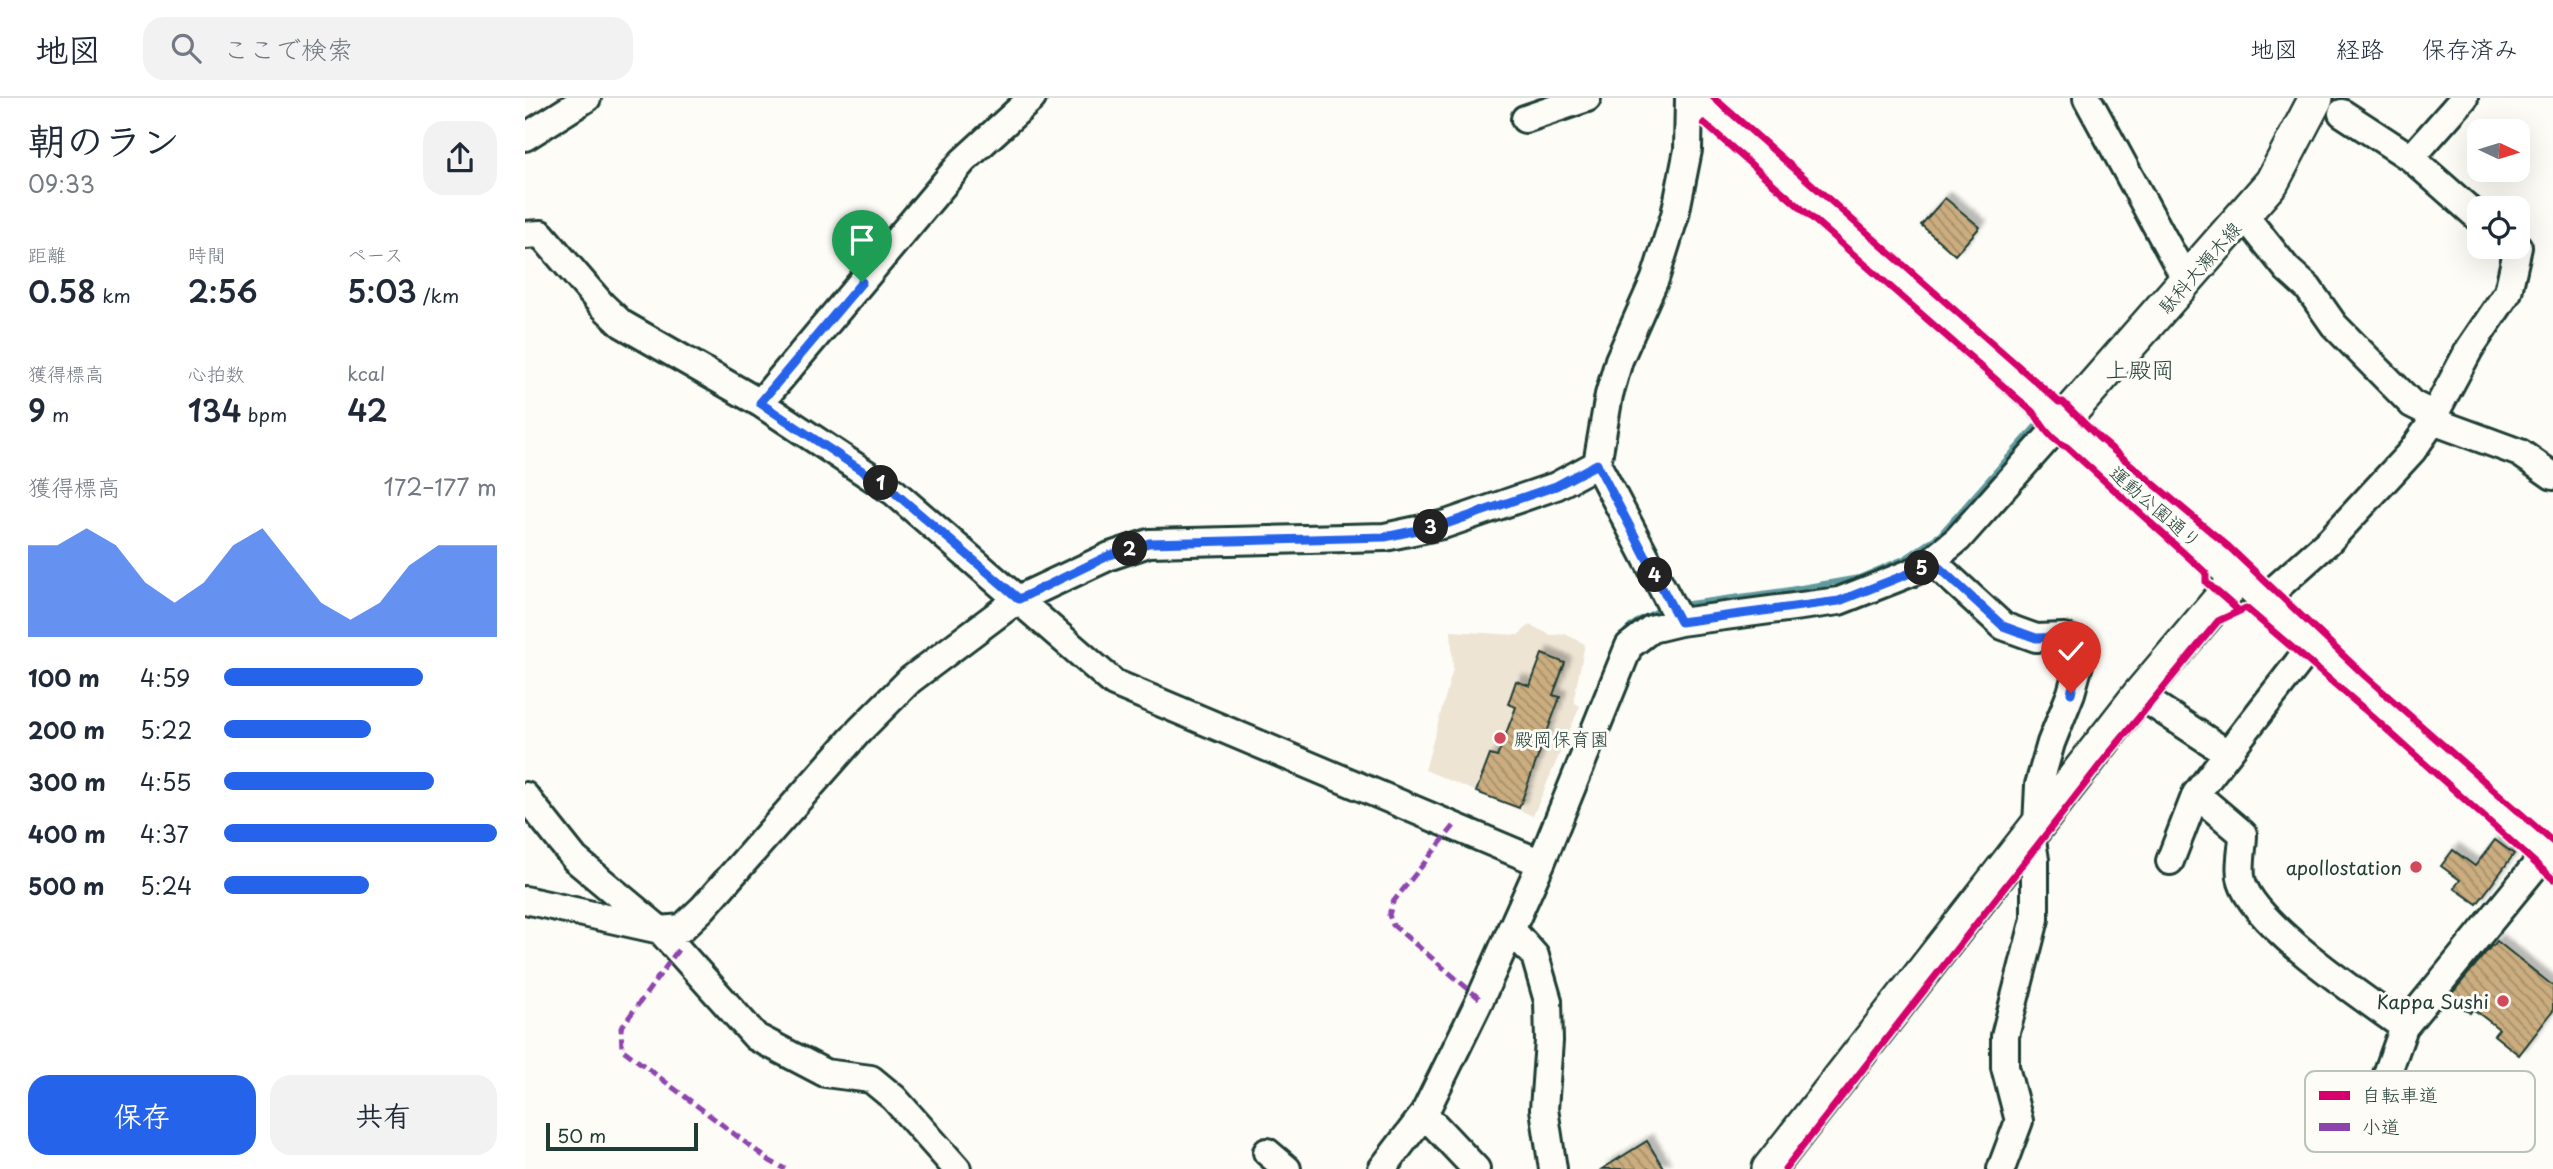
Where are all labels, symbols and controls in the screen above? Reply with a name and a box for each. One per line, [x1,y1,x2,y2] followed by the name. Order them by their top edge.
[143,17,633,80] search box
[35,23,101,73] text: 地図
[167,29,205,67] icon: search
[223,29,353,68] text: ここで検索
[2250,30,2298,66] text: 地図
[2336,30,2384,66] text: 経路
[2422,30,2518,66] text: 保存済み
[28,111,180,168] text: 朝のラン
[2467,119,2531,182] north arrow
[2467,119,2530,259] map controls
[423,121,497,195] button: share
[28,166,95,201] text: 09:33
[2467,196,2530,259] button: locate
[832,210,892,282] pin
[2151,215,2247,319] street label: 駄科大瀬木線
[843,221,881,259] icon: arrive
[28,240,66,268] text: 距離
[188,240,226,268] text: 時間
[347,240,403,268] text: ペース
[28,268,96,313] text: 0.58
[188,268,258,313] text: 2:56
[347,268,417,313] text: 5:03
[96,281,131,309] text: km
[417,281,459,309] text: /km
[2106,351,2175,386] district label: 上殿岡
[28,359,104,387] text: 獲得標高
[188,359,245,387] text: 心拍数
[347,359,385,387] text: kcal
[28,387,46,432] text: 9
[188,387,242,432] text: 134
[347,387,388,432] text: 42
[46,400,69,428] text: m
[242,400,287,428] text: bpm
[2104,458,2208,554] street label: 運動公園通り
[863,466,899,500] pin: 1
[876,468,885,496] text: 1
[28,469,120,504] text: 獲得標高
[384,469,497,504] text: 172–177 m
[1413,510,1448,544] pin: 3
[1424,512,1437,540] text: 3
[1113,532,1147,566] pin: 2
[1123,534,1136,562] text: 2
[1905,550,1939,586] pin: 5
[1915,553,1928,581] text: 5
[1637,558,1673,592] pin: 4
[1648,560,1661,588] text: 4
[2041,621,2101,693] pin
[2052,632,2090,670] icon: check
[28,660,100,695] text: 100 m
[140,660,190,695] text: 4:59
[28,712,105,747] text: 200 m
[140,712,192,747] text: 5:22
[1514,724,1609,752] place label: 殿岡保育園
[1492,730,1508,746] marker: 殿岡保育園
[28,764,106,799] text: 300 m
[140,764,191,799] text: 4:55
[28,816,106,851] text: 400 m
[140,816,189,851] text: 4:37
[2286,853,2402,881] place label: apollostation
[2408,859,2424,875] marker: apollostation
[28,868,105,903] text: 500 m
[140,868,192,903] text: 5:24
[2376,987,2489,1015] place label: Kappa Sushi
[2495,993,2511,1009] marker: Kappa Sushi
[2305,1071,2535,1152] legend
[28,1075,256,1155] button: 保存
[270,1075,497,1155] button: 共有
[2362,1080,2438,1108] text: 自転車道
[2362,1112,2400,1140] text: 小道
[546,1120,698,1152] scale bar
[557,1121,606,1149] text: 50 m

